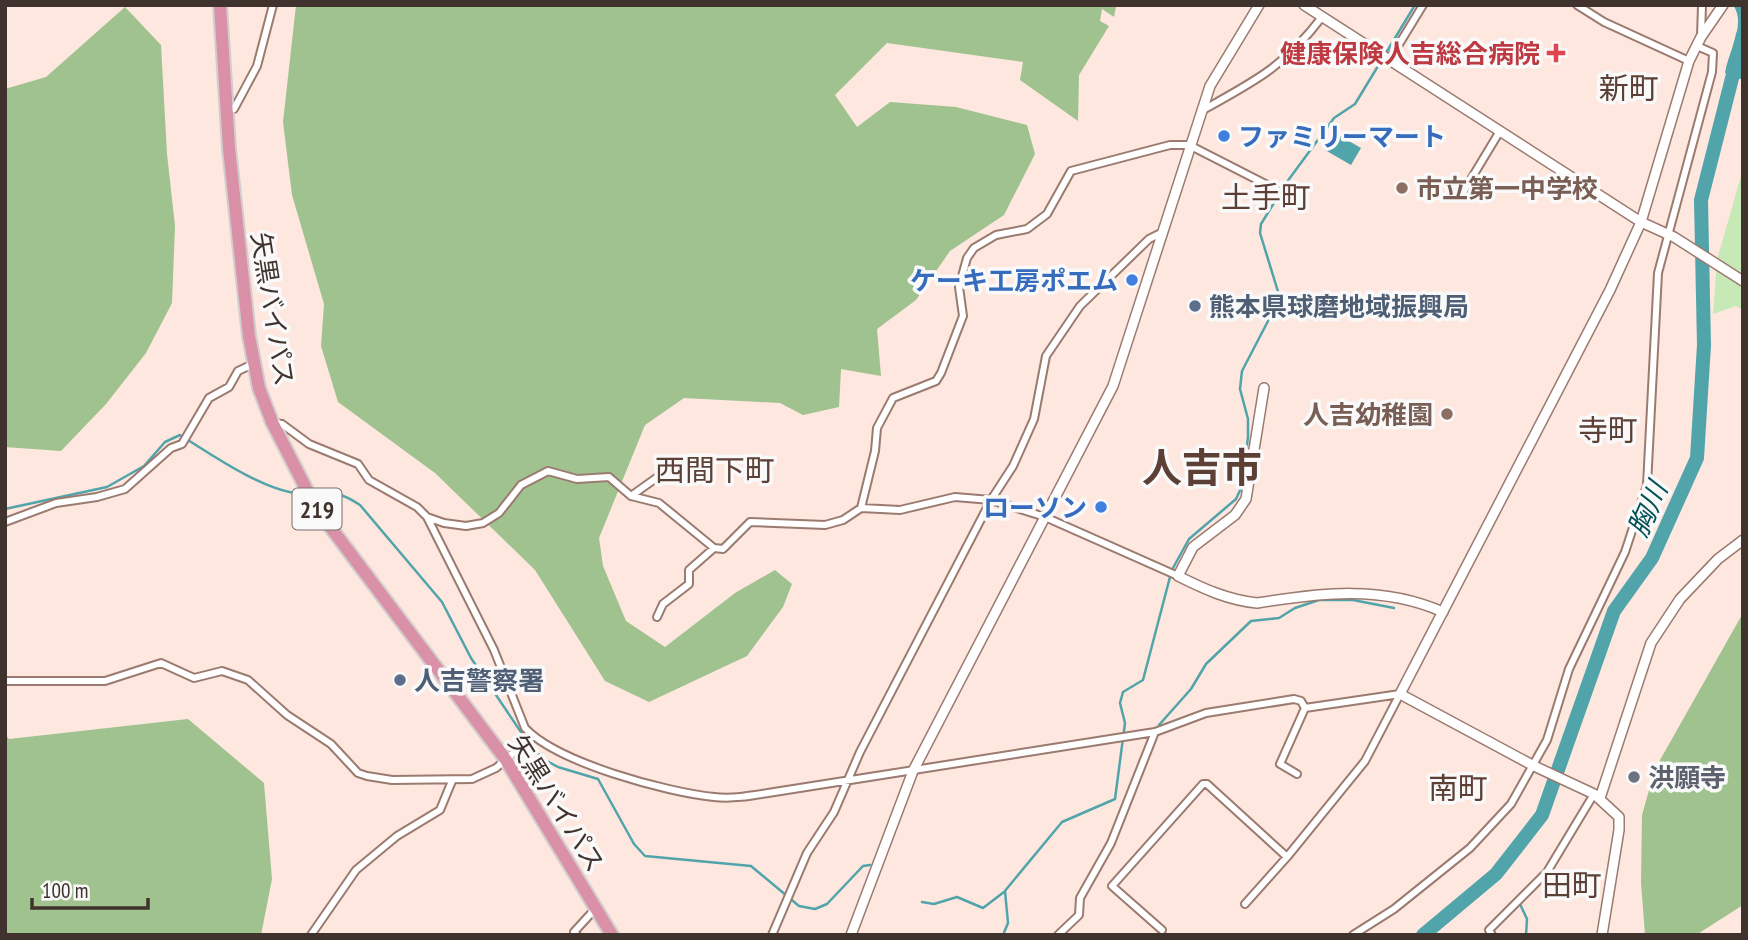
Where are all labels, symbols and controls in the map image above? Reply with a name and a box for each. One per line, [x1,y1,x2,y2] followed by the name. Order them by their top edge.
[1280,37,1540,70] place label: 健康保険人吉総合病院
[1546,43,1566,63] marker: 健康保険人吉総合病院
[1599,68,1659,107] district label: 新町
[1238,120,1446,153] place label: ファミリーマート
[1216,128,1232,144] marker: ファミリーマート
[1416,172,1598,205] place label: 市立第一中学校
[1221,177,1311,216] district label: 土手町
[1394,180,1410,196] marker: 市立第一中学校
[245,230,301,388] street label: 矢黒バイパス
[910,264,1118,297] place label: ケーキ工房ポエム
[1124,272,1140,288] marker: ケーキ工房ポエム
[1209,290,1469,323] place label: 熊本県球磨地域振興局
[1187,298,1203,314] marker: 熊本県球磨地域振興局
[1303,398,1433,431] place label: 人吉幼稚園
[1439,406,1455,422] marker: 人吉幼稚園
[1578,410,1638,449] district label: 寺町
[1142,441,1262,493] district label: 人吉市
[655,450,775,489] district label: 西間下町
[1619,473,1677,542] water label: 胸川
[292,488,342,530] road number: 219
[983,491,1087,524] place label: ローソン
[1093,499,1109,515] marker: ローソン
[414,664,544,697] place label: 人吉警察署
[392,672,408,688] marker: 人吉警察署
[502,728,612,878] street label: 矢黒バイパス
[1648,761,1726,794] place label: 洪願寺
[1428,768,1488,807] district label: 南町
[1626,769,1642,785] marker: 洪願寺
[1542,865,1602,904] district label: 田町
[32,866,147,910] scale bar
[42,877,88,904] text: 100 m

